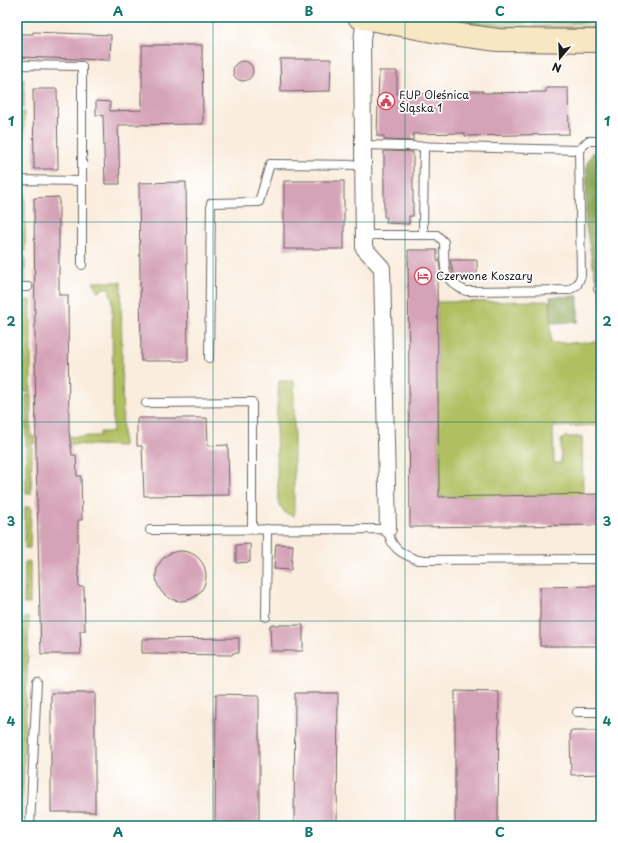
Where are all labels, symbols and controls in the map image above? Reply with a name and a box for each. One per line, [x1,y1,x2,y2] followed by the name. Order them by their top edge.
[113,1,123,20] text: A
[305,1,314,20] text: B
[495,1,505,20] text: C
[540,38,580,78] north arrow
[549,58,563,77] text: N
[399,86,469,116] place label: FUP Oleśnica Śląska 1
[376,91,396,111] public building icon: FUP Oleśnica Śląska 1
[8,111,14,130] text: 1
[604,111,610,130] text: 1
[413,266,433,286] hotel icon: Czerwone Koszary
[436,267,533,284] place label: Czerwone Koszary
[6,311,16,330] text: 2
[602,311,612,330] text: 2
[7,511,16,530] text: 3
[603,511,612,530] text: 3
[7,711,16,730] text: 4
[603,711,612,730] text: 4
[113,822,123,841] text: A
[305,822,314,841] text: B
[495,822,505,841] text: C

